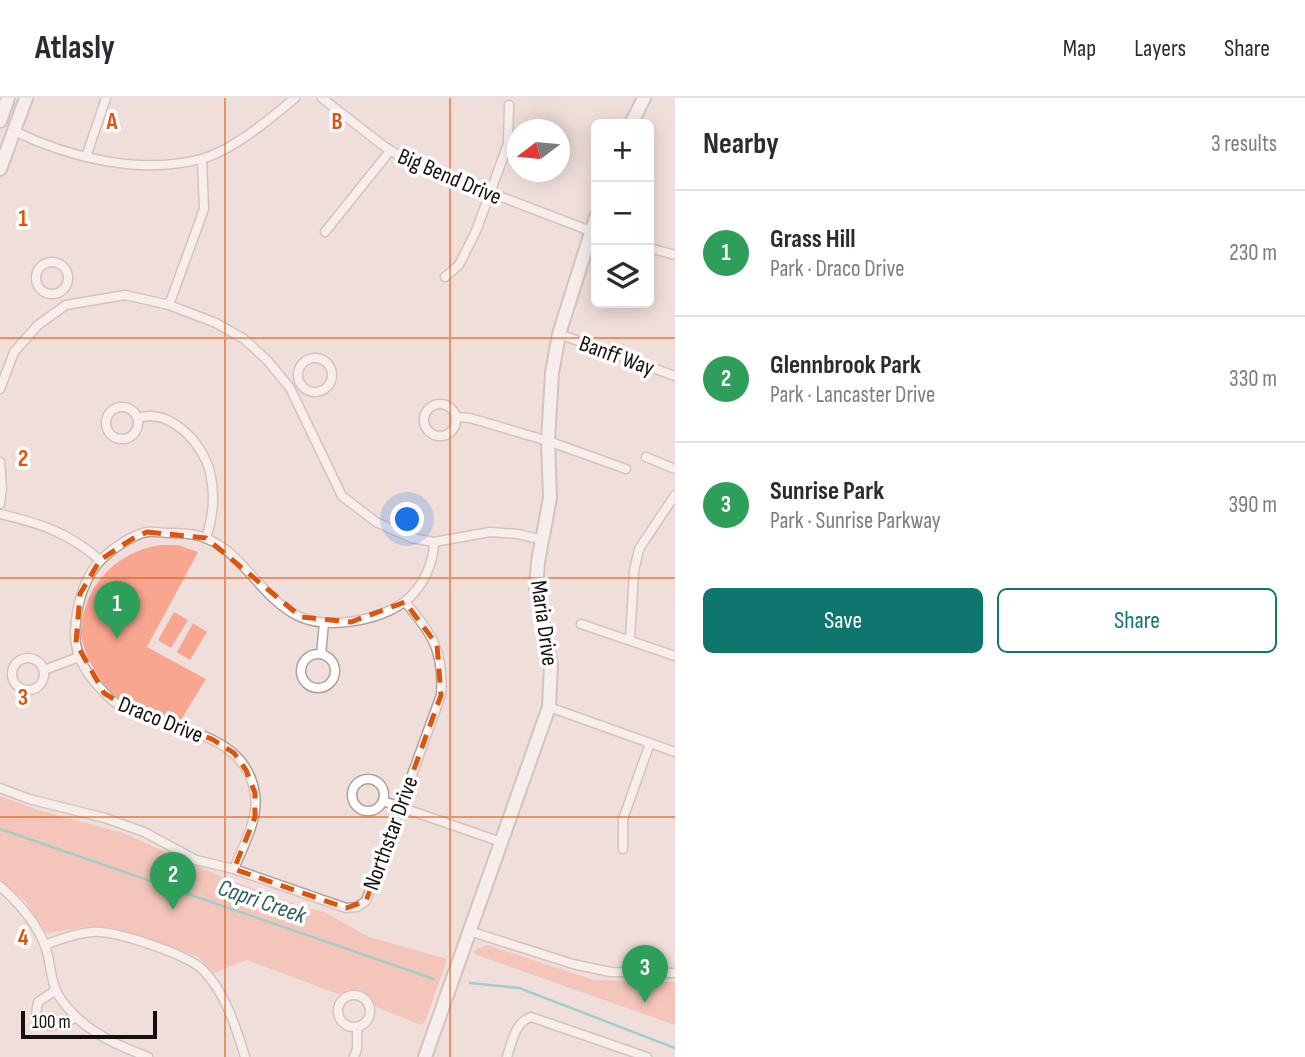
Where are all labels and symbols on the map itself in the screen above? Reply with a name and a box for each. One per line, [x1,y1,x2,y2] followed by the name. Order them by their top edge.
[106,108,119,136] text: A
[332,108,343,136] text: B
[507,119,570,182] north arrow
[393,143,506,211] street label: Big Bend Drive
[18,205,28,233] text: 1
[575,329,658,382] street label: Banff Way
[18,445,28,473] text: 2
[390,502,424,536] your location
[524,579,564,668] street label: Maria Drive
[94,581,140,639] pin: 1
[18,684,28,712] text: 3
[114,690,207,750] street label: Draco Drive
[357,772,425,894] street label: Northstar Drive
[150,852,196,910] pin: 2
[214,873,311,930] water label: Capri Creek
[18,924,29,952] text: 4
[622,945,668,1003] pin: 3
[21,1008,158,1040] scale bar

